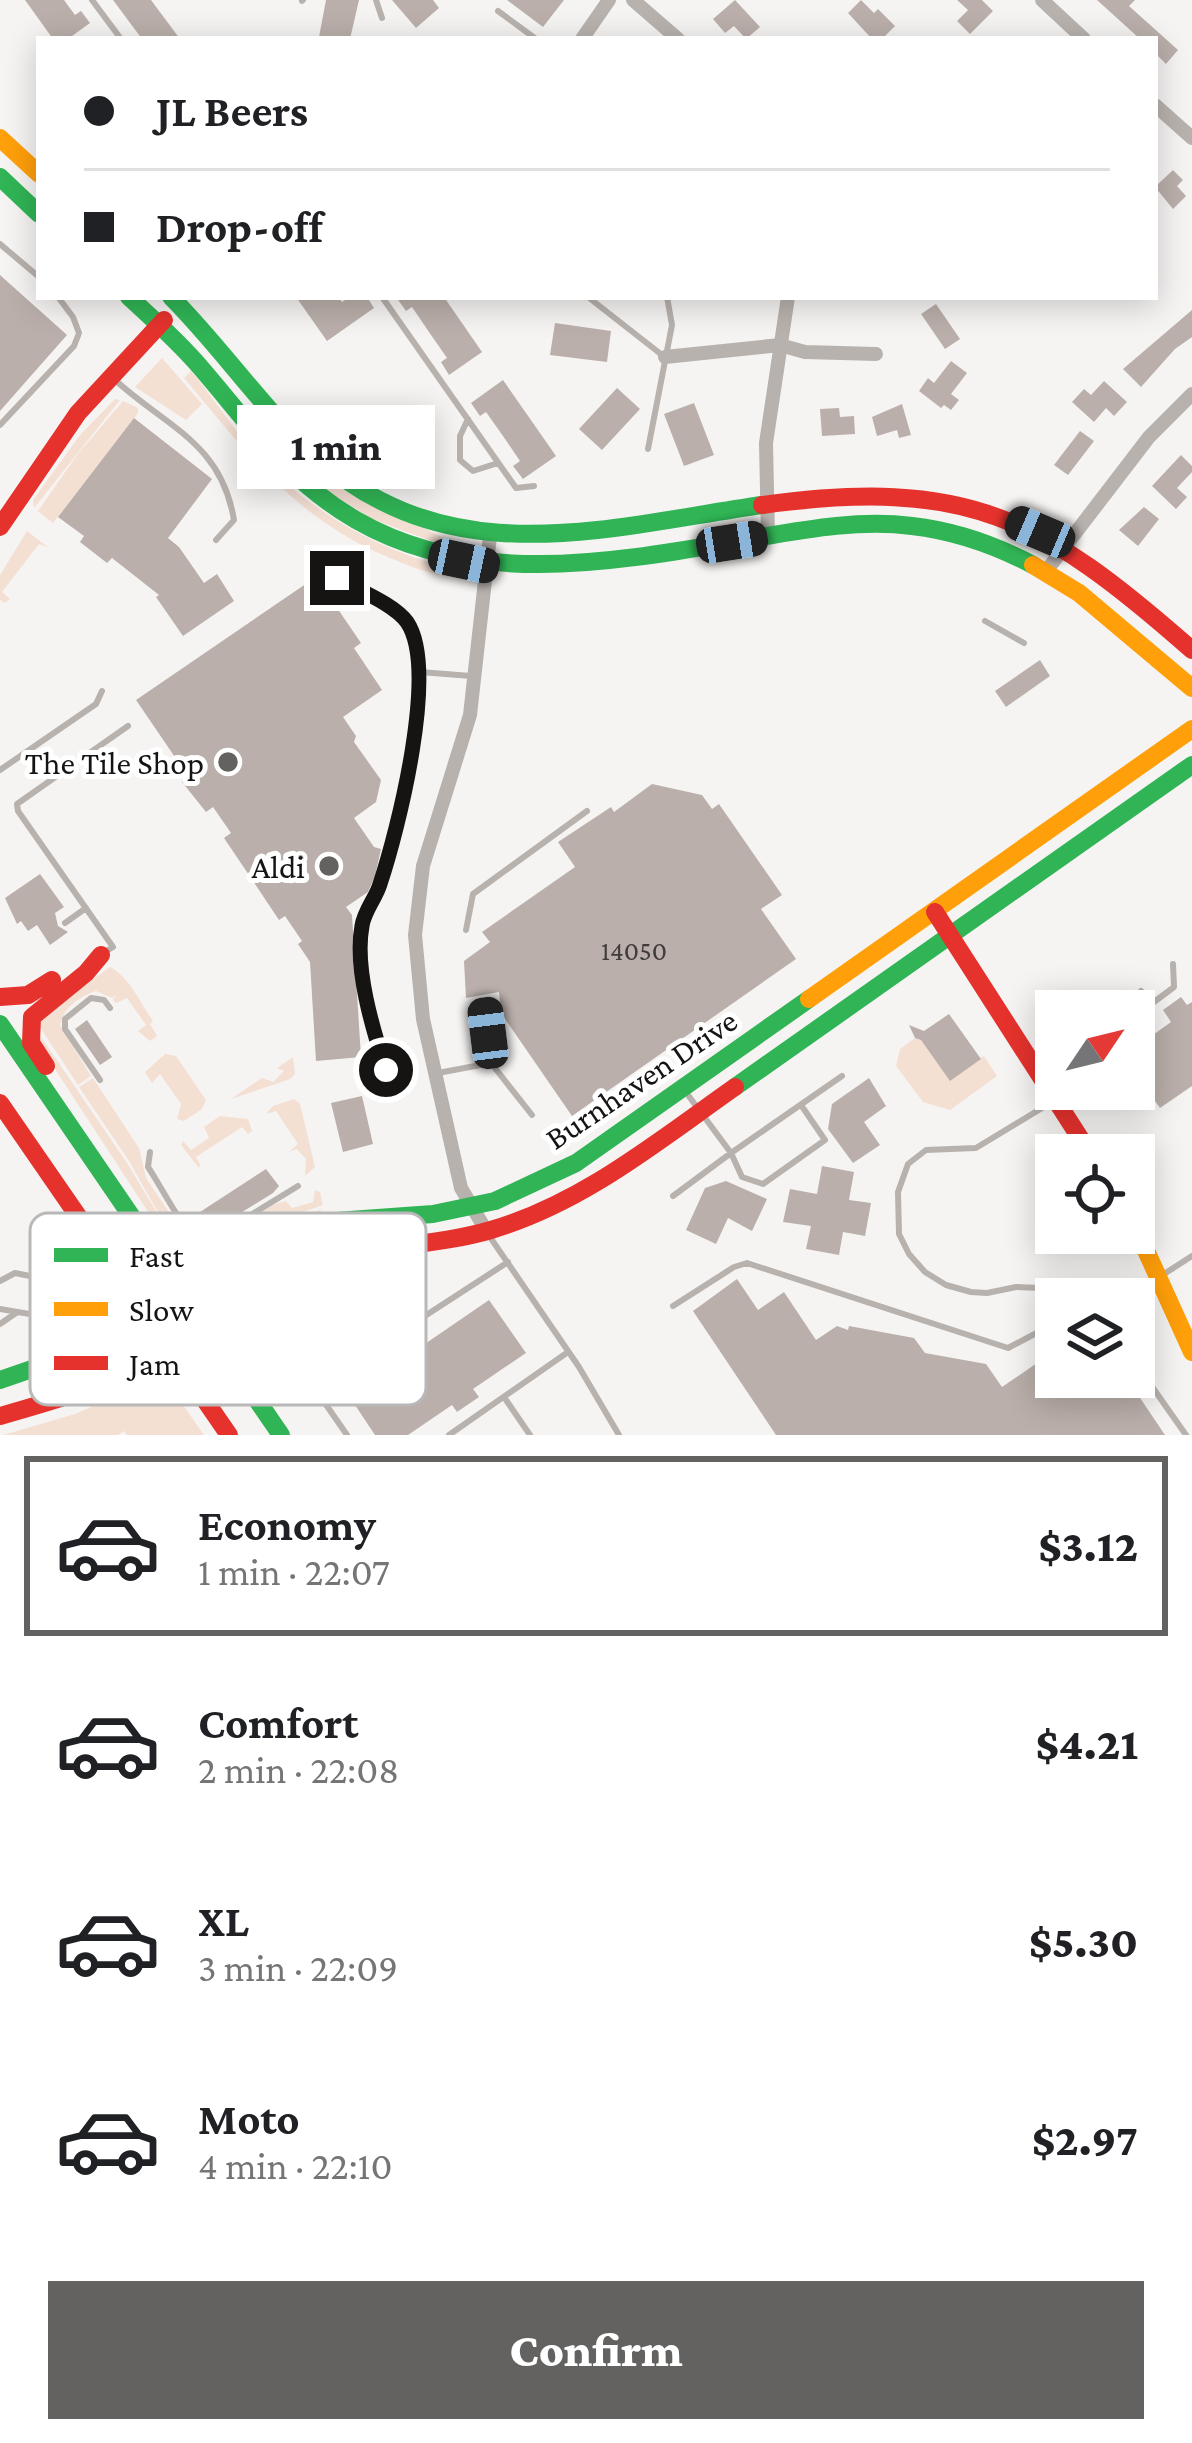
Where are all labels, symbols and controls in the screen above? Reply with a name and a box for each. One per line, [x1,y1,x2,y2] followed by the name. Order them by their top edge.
[156,86,308,136] text: JL Beers
[156,202,323,252] text: Drop-off
[238,404,436,488] callout: 1 min
[290,425,382,468] text: 1 min
[1000,501,1080,563] car
[694,519,770,565] car
[425,536,503,586] car
[310,551,364,605] route end
[25,744,204,781] place label: The Tile Shop
[215,749,241,775] marker: The Tile Shop
[252,848,305,885] place label: Aldi
[316,853,342,879] marker: Aldi
[601,936,667,966] house number: 14050
[1035,990,1155,1110] north arrow
[1035,990,1155,1398] map controls
[466,995,510,1071] car
[538,1001,744,1157] street label: Burnhaven Drive
[359,1043,413,1097] route start
[1035,1134,1155,1254] button: locate
[30,1213,426,1405] legend
[129,1237,185,1274] text: Fast
[1035,1278,1155,1398] button: layers
[129,1291,194,1328] text: Slow
[126,1345,181,1382] text: Jam
[54,1492,162,1600] icon: car
[198,1500,376,1550] text: Economy
[1038,1521,1138,1571] text: $3.12
[198,1550,390,1593] text: 1 min · 22:07
[54,1690,162,1798] icon: car
[198,1698,359,1748] text: Comfort
[1036,1719,1138,1769] text: $4.21
[198,1748,399,1791] text: 2 min · 22:08
[54,1888,162,1996] icon: car
[198,1896,249,1946] text: XL
[1029,1917,1138,1967] text: $5.30
[198,1946,398,1989] text: 3 min · 22:09
[54,2086,162,2194] icon: car
[198,2094,300,2144] text: Moto
[1032,2115,1138,2165] text: $2.97
[198,2144,393,2187] text: 4 min · 22:10
[48,2281,1144,2419] button: Confirm

